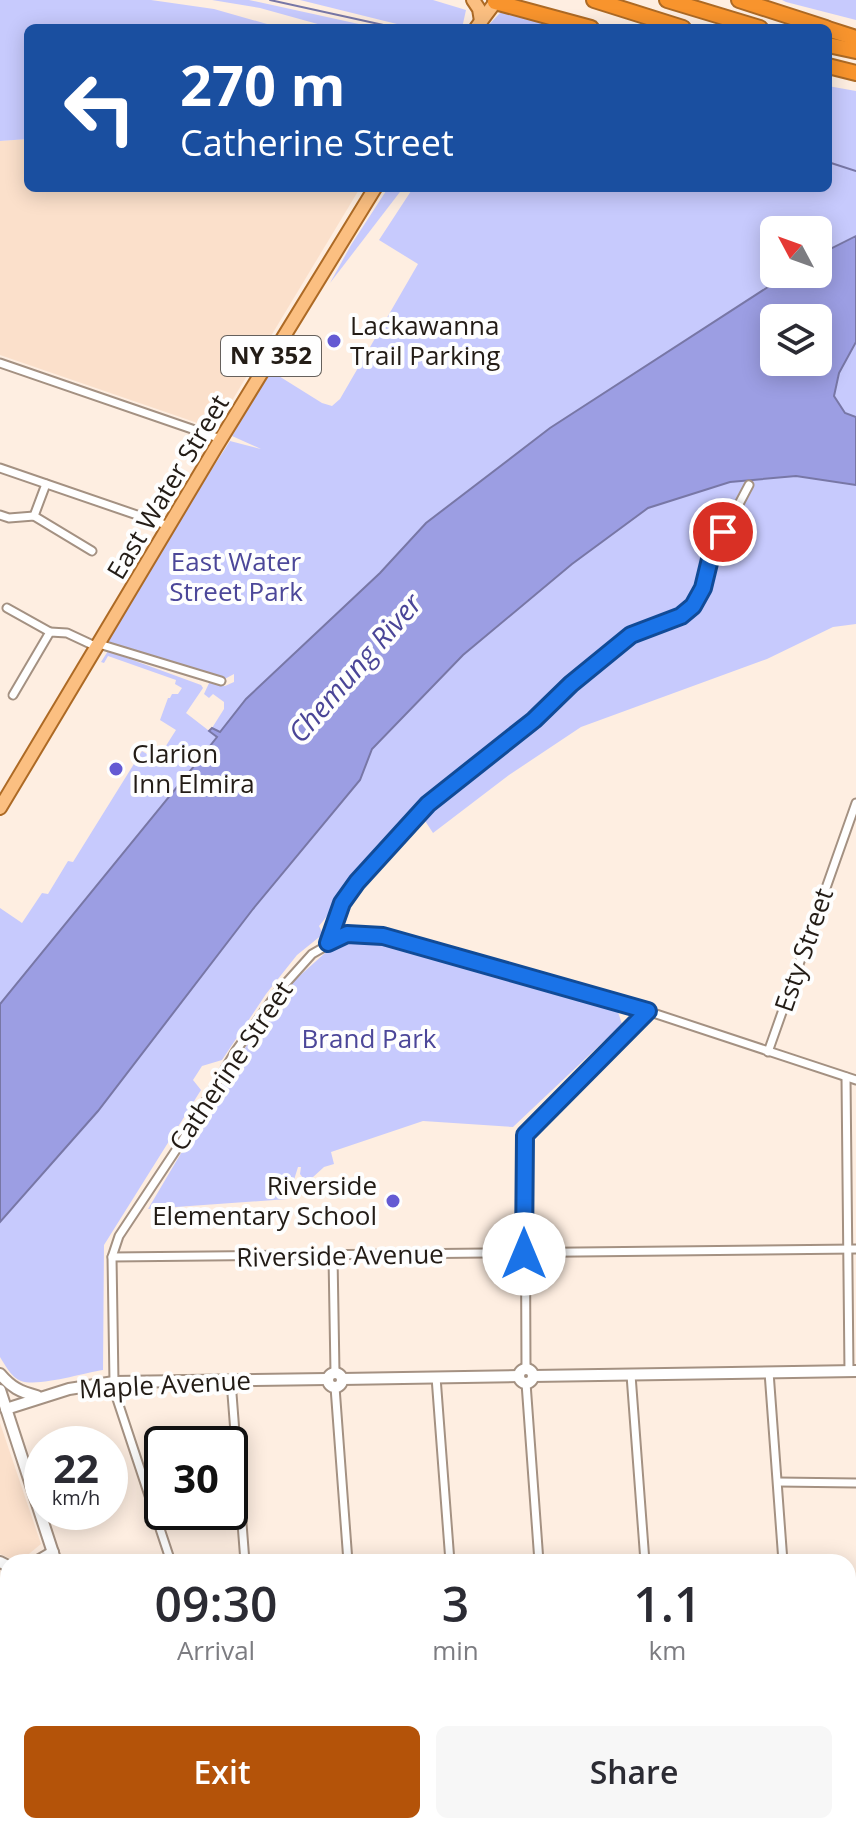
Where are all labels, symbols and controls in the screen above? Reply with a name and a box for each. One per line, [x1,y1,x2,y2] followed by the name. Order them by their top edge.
[180,46,346,122] text: 270 m
[48,56,152,160] icon: left
[180,118,454,167] text: Catherine Street
[760,216,832,288] north arrow
[760,216,832,376] map controls
[760,304,832,376] button: layers
[350,307,500,373] place label: Lackawanna Trail Parking
[325,332,343,350] marker: Lackawanna Trail Parking
[221,336,321,376] road number: NY 352
[98,387,237,586] street label: East Water Street
[689,498,757,566] pin
[701,510,745,554] icon: arrive
[169,543,303,609] park label: East Water Street Park
[279,584,430,750] water label: Chemung River
[132,735,255,801] place label: Clarion Inn Elmira
[107,760,125,778] marker: Clarion Inn Elmira
[765,883,841,1016] street label: Esty Street
[160,973,300,1157] street label: Catherine Street
[302,1020,437,1056] park label: Brand Park
[152,1167,377,1233] place label: Riverside Elementary School
[384,1192,402,1210] marker: Riverside Elementary School
[482,1212,566,1296] position arrow
[236,1235,444,1275] street label: Riverside Avenue
[78,1362,252,1406] street label: Maple Avenue
[144,1426,248,1530] speed limit sign: 30
[53,1440,99,1495] text: 22
[52,1484,100,1511] text: km/h
[155,1571,278,1636] text: 09:30
[442,1571,469,1636] text: 3
[633,1571,701,1636] text: 1.1
[177,1632,255,1668] text: Arrival
[432,1632,479,1668] text: min
[648,1632,686,1668] text: km
[24,1726,420,1818] button: Exit
[436,1726,832,1818] button: Share

